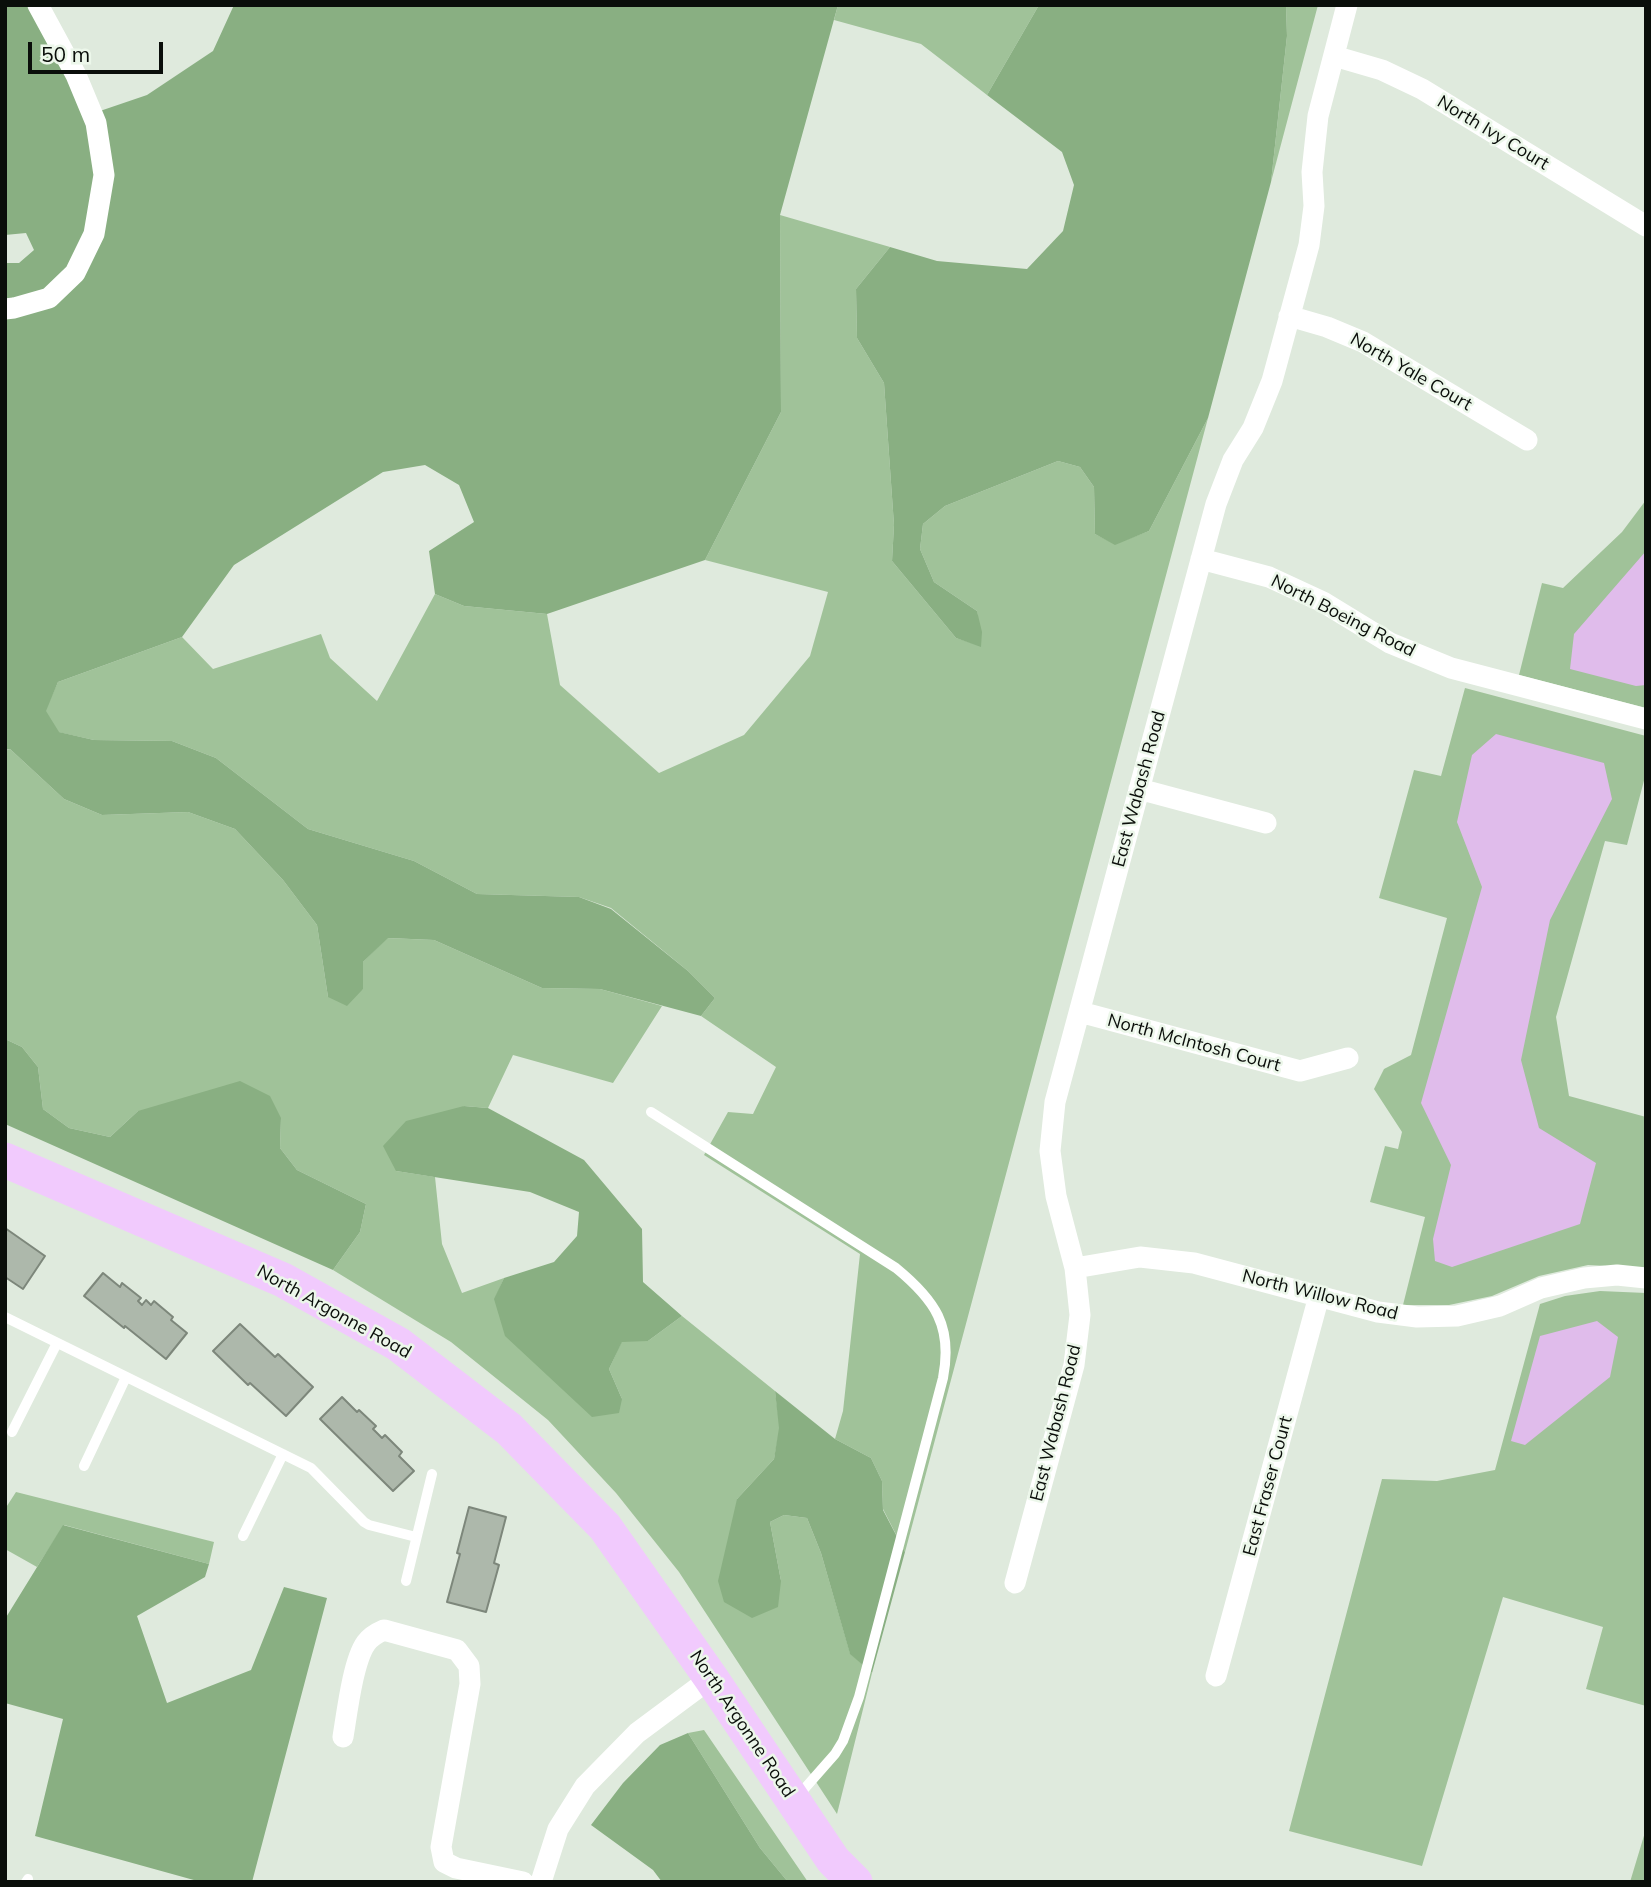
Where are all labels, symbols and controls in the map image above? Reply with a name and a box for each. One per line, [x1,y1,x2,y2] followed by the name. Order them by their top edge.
[32,28,166,72] scale bar
[41,41,90,67] text: 50 m
[1433,91,1553,175] street label: North Ivy Court
[1346,328,1476,416] street label: North Yale Court
[1267,570,1419,662] street label: North Boeing Road
[1108,709,1170,869] street label: East Wabash Road
[1105,1010,1283,1076] street label: North McIntosh Court
[253,1261,415,1363] street label: North Argonne Road
[1240,1265,1400,1325] street label: North Willow Road
[1026,1342,1086,1504] street label: East Wabash Road
[1239,1414,1297,1558] street label: East Fraser Court
[685,1646,799,1802] street label: North Argonne Road

